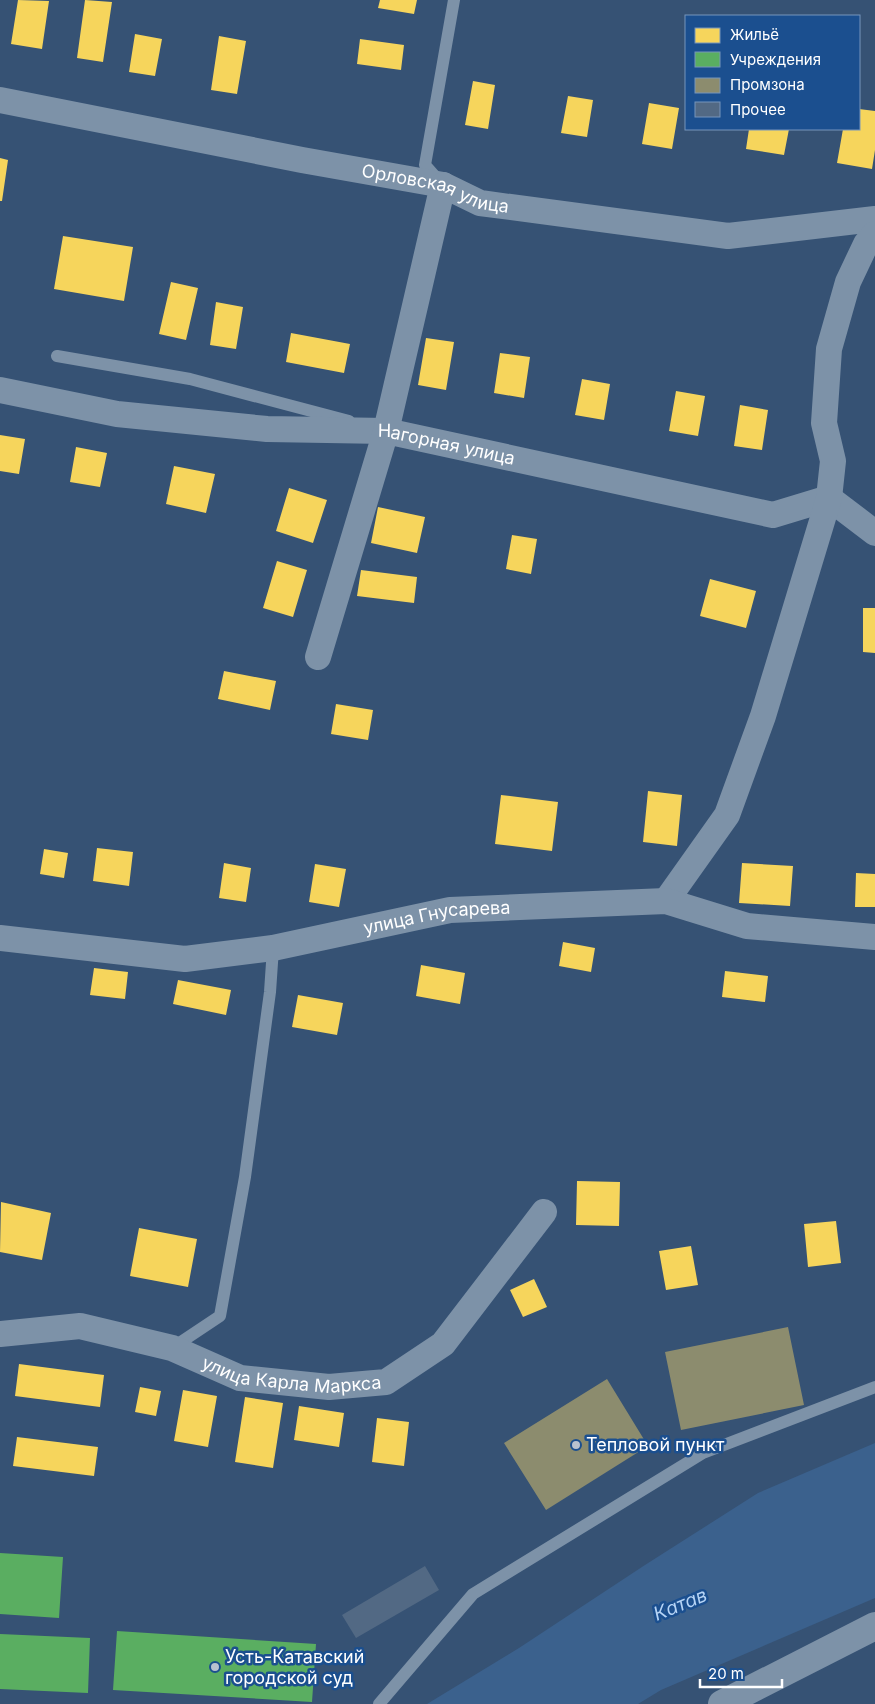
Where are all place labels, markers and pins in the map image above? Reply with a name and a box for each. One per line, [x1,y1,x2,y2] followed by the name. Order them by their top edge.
[586,1434,725,1455] place label: Тепловой пункт
[570,1439,582,1451] marker: Тепловой пункт
[225,1646,364,1688] place label: Усть-Катавский городской суд
[209,1661,221,1673] marker: Усть-Катавский городской суд

